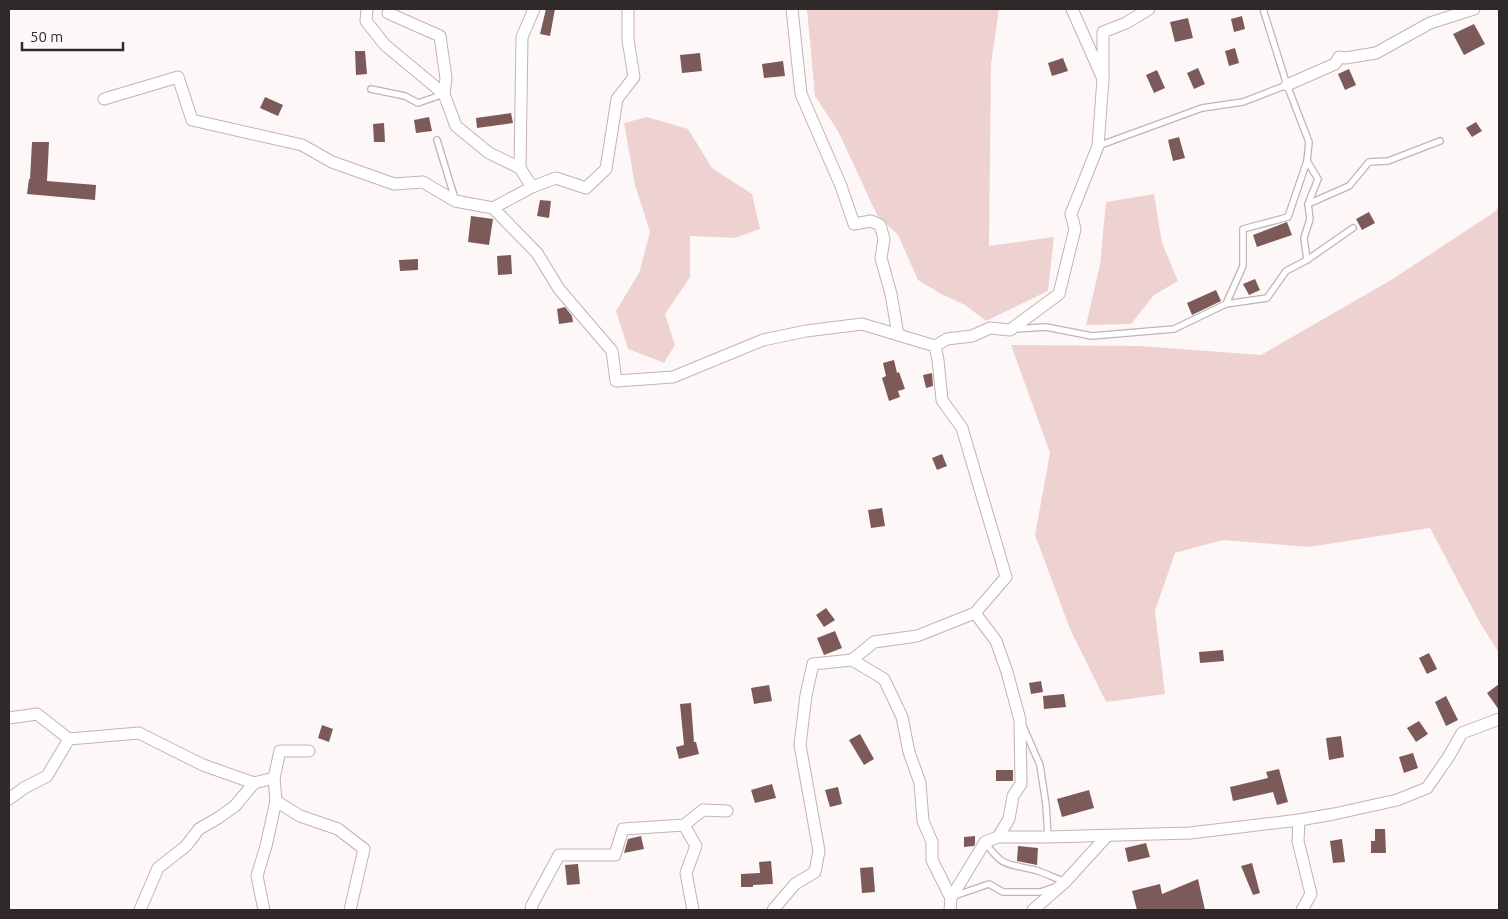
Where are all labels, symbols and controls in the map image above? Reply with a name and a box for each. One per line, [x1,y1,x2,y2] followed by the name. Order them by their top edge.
[22,20,124,52] scale bar
[30,28,63,45] text: 50 m

